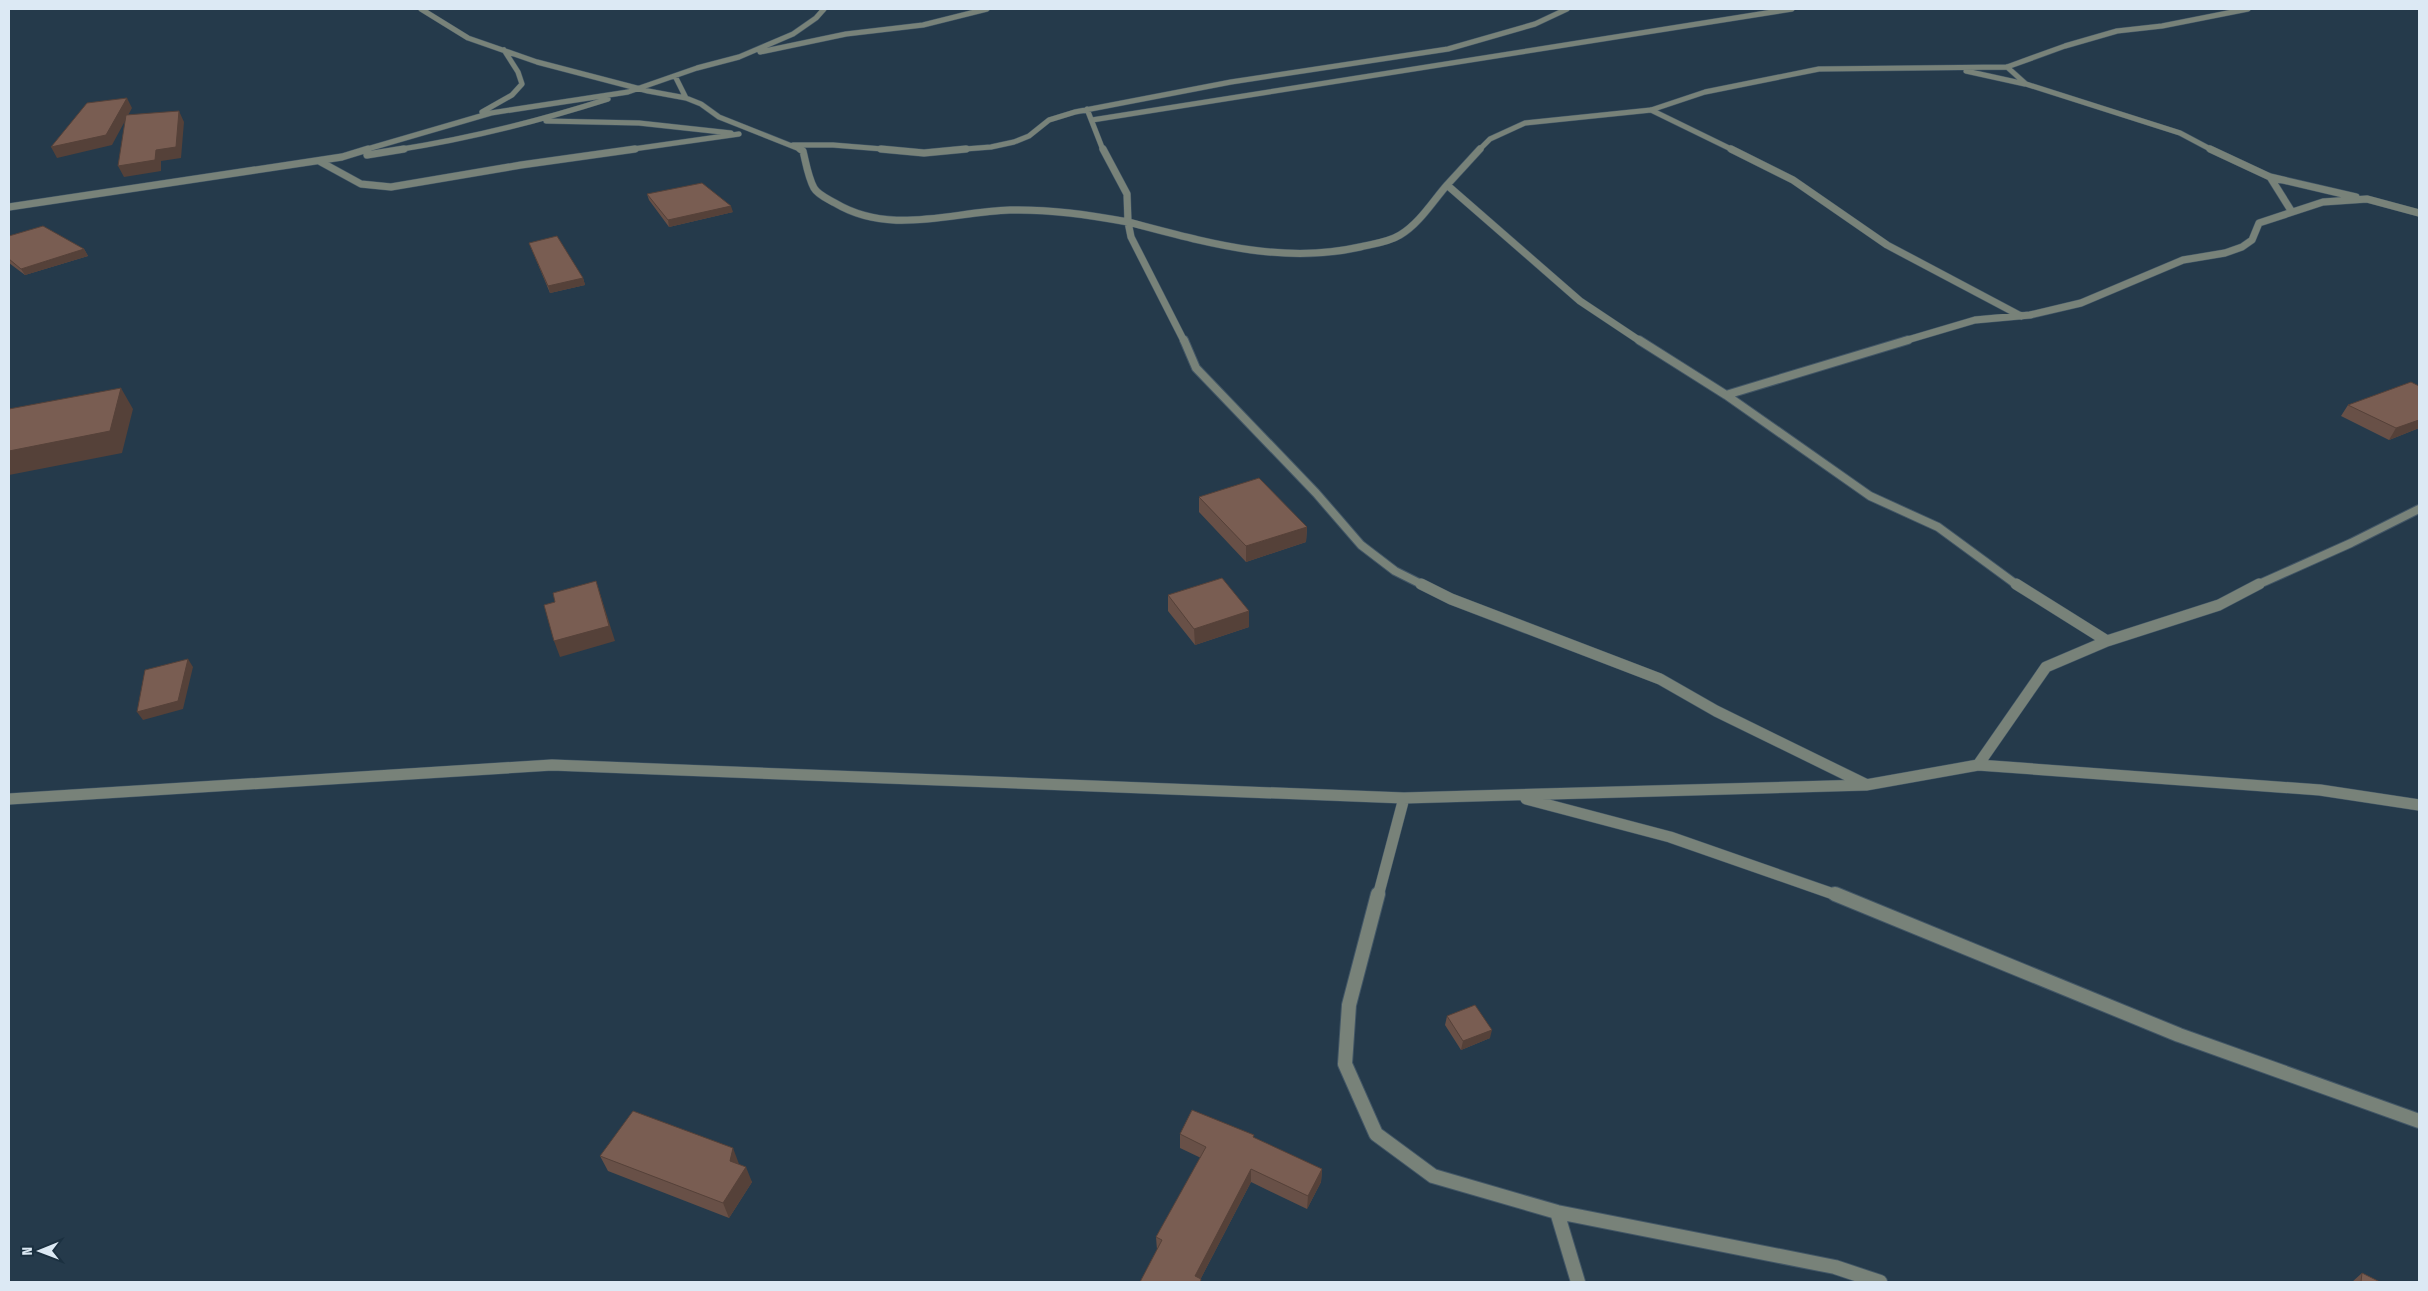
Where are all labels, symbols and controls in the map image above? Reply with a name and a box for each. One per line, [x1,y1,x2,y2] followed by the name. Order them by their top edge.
[15,1226,65,1276] north arrow
[19,1247,36,1256] text: N

